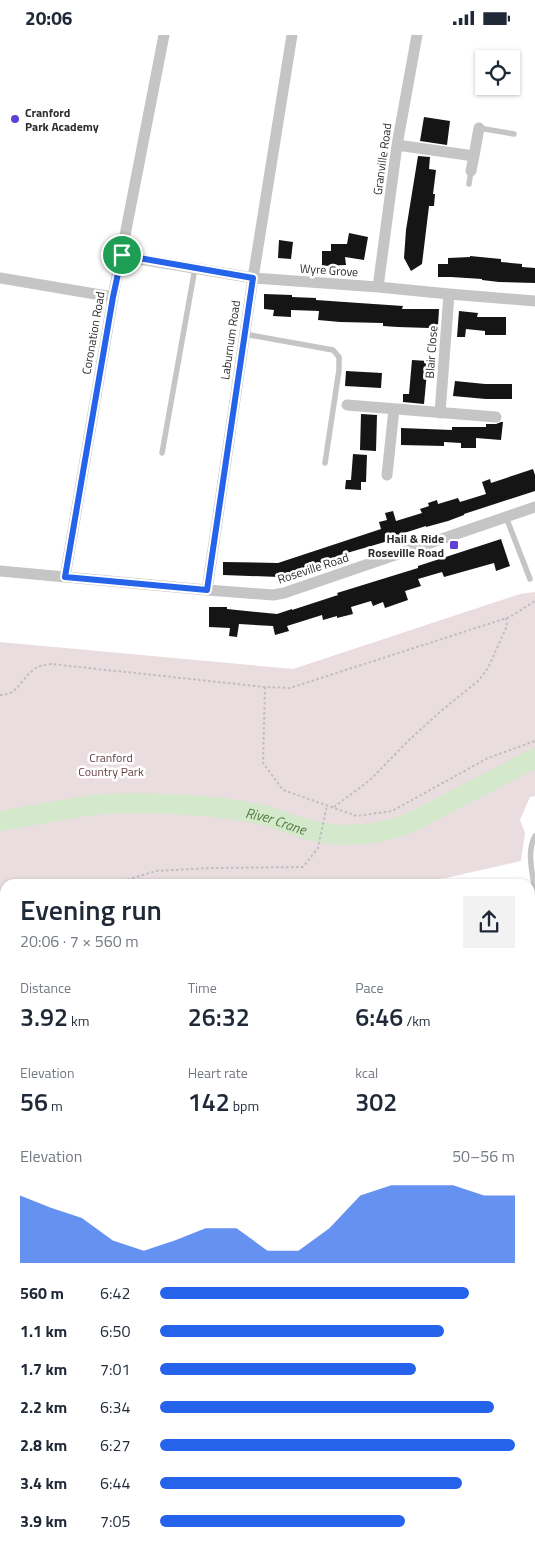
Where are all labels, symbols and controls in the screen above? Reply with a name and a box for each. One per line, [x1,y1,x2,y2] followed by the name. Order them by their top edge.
[25,3,72,32] text: 20:06
[475,50,520,95] map controls
[475,50,520,95] button: locate
[25,103,99,136] place label: Cranford Park Academy
[9,113,21,125] marker: Cranford Park Academy
[368,122,396,196] street label: Granville Road
[101,234,143,276] pin
[108,241,136,269] icon: arrive
[299,258,359,282] street label: Wyre Grove
[76,290,110,376] street label: Coronation Road
[215,299,245,381] street label: Laburnum Road
[420,325,442,379] street label: Blair Close
[368,529,444,562] place label: Hail & Ride Roseville Road
[448,539,460,551] marker: Hail & Ride Roseville Road
[275,548,351,588] street label: Roseville Road
[78,748,144,781] park label: Cranford Country Park
[244,801,310,840] water label: River Crane
[20,888,162,931] text: Evening run
[463,896,515,948] button: share
[20,929,139,953] text: 20:06 · 7 × 560 m
[20,977,71,998] text: Distance
[188,977,217,998] text: Time
[355,977,384,998] text: Pace
[20,998,68,1036] text: 3.92
[188,998,250,1036] text: 26:32
[355,998,403,1036] text: 6:46
[68,1010,89,1031] text: km
[403,1010,431,1031] text: /km
[20,1062,74,1083] text: Elevation
[188,1062,248,1083] text: Heart rate
[355,1062,378,1083] text: kcal
[20,1083,48,1121] text: 56
[188,1083,230,1121] text: 142
[355,1083,397,1121] text: 302
[48,1095,63,1116] text: m
[230,1095,259,1116] text: bpm
[20,1144,82,1168] text: Elevation
[452,1144,515,1168] text: 50–56 m
[20,1281,64,1305] text: 560 m
[100,1281,130,1305] text: 6:42
[20,1319,67,1343] text: 1.1 km
[100,1319,130,1343] text: 6:50
[20,1357,67,1381] text: 1.7 km
[100,1357,130,1381] text: 7:01
[20,1395,67,1419] text: 2.2 km
[100,1395,130,1419] text: 6:34
[20,1433,67,1457] text: 2.8 km
[100,1433,130,1457] text: 6:27
[20,1471,67,1495] text: 3.4 km
[100,1471,130,1495] text: 6:44
[20,1509,67,1533] text: 3.9 km
[100,1509,130,1533] text: 7:05

